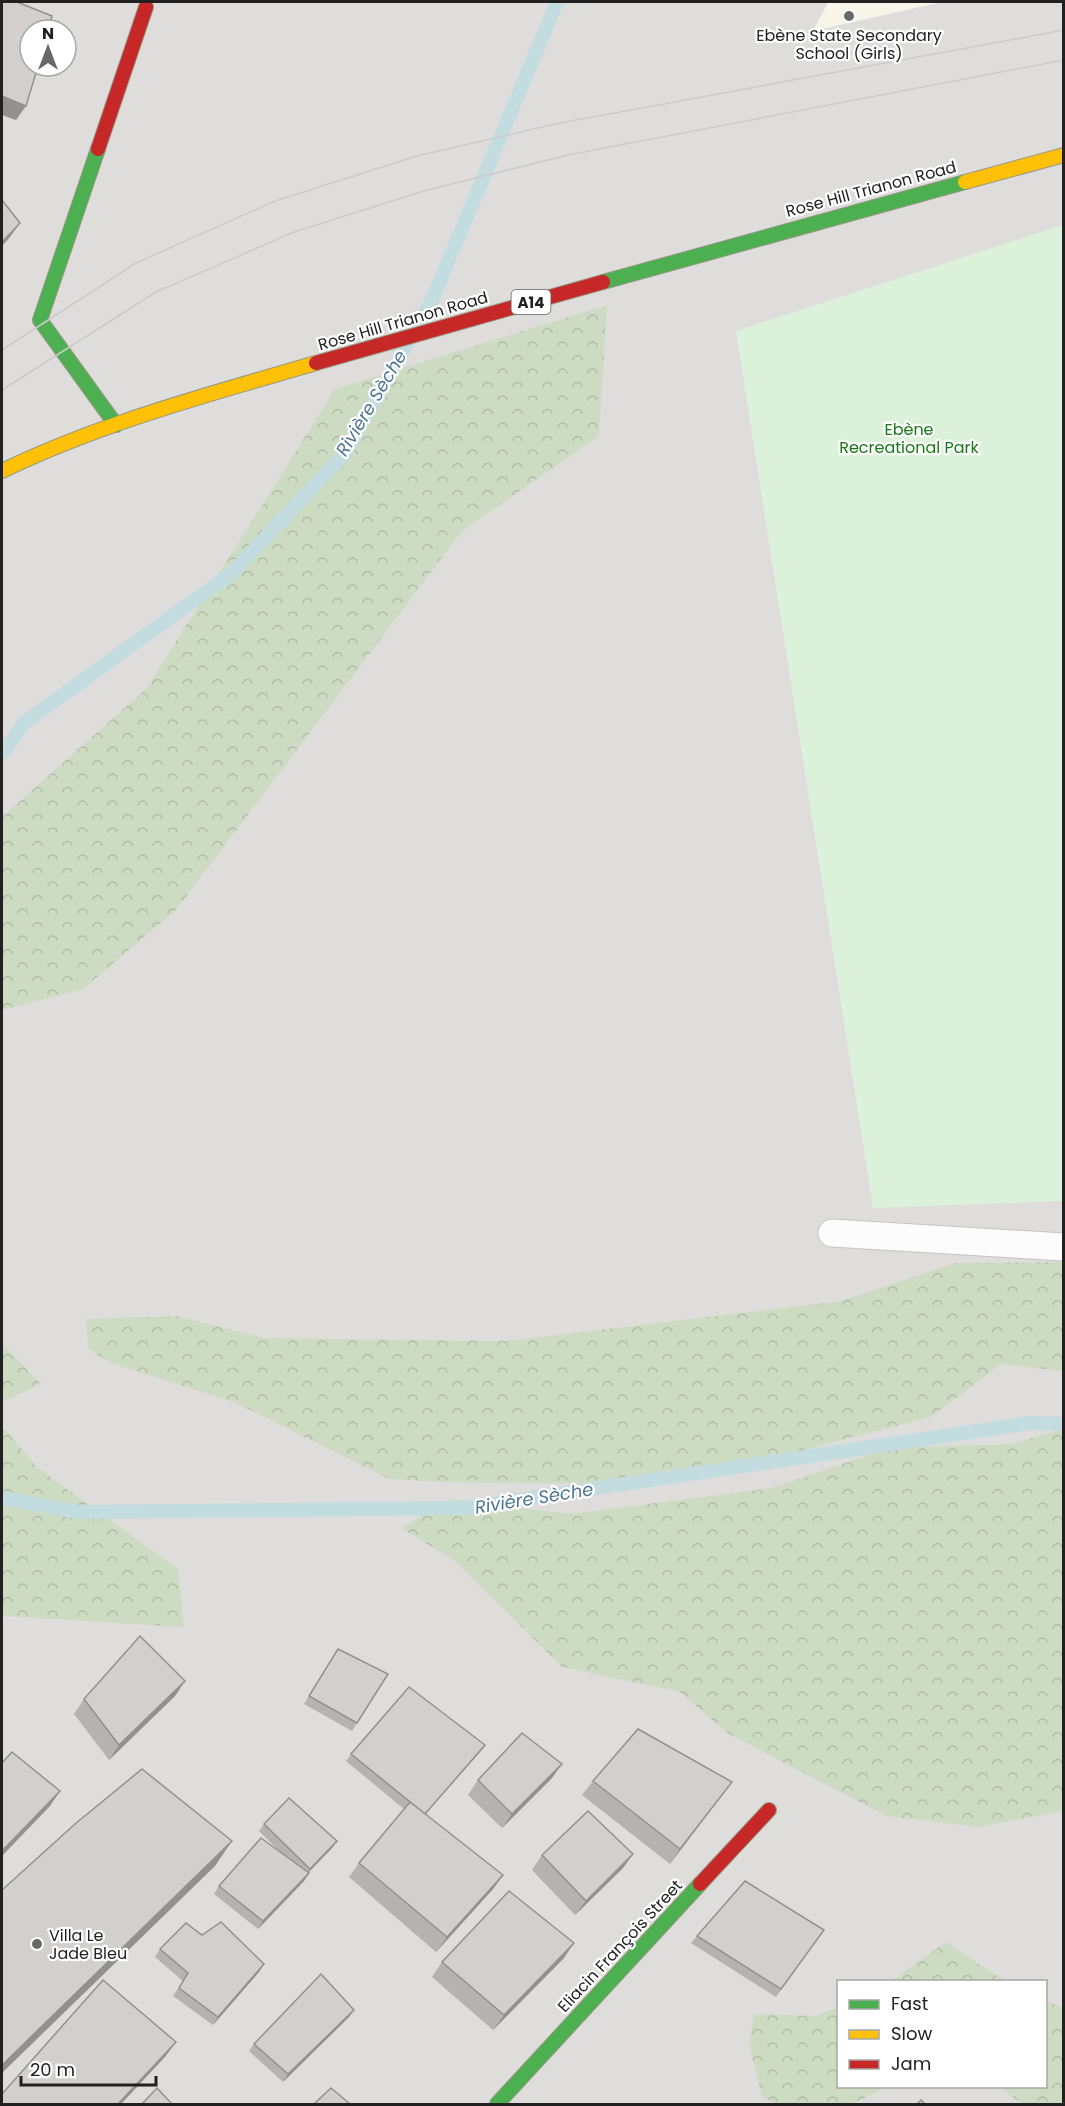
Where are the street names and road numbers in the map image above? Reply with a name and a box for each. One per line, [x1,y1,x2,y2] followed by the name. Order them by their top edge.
[783,155,959,223] street label: Rose Hill Trianon Road
[315,286,491,356] street label: Rose Hill Trianon Road
[512,290,550,314] road number: A14
[552,1875,688,2017] street label: Eliacin François Street

